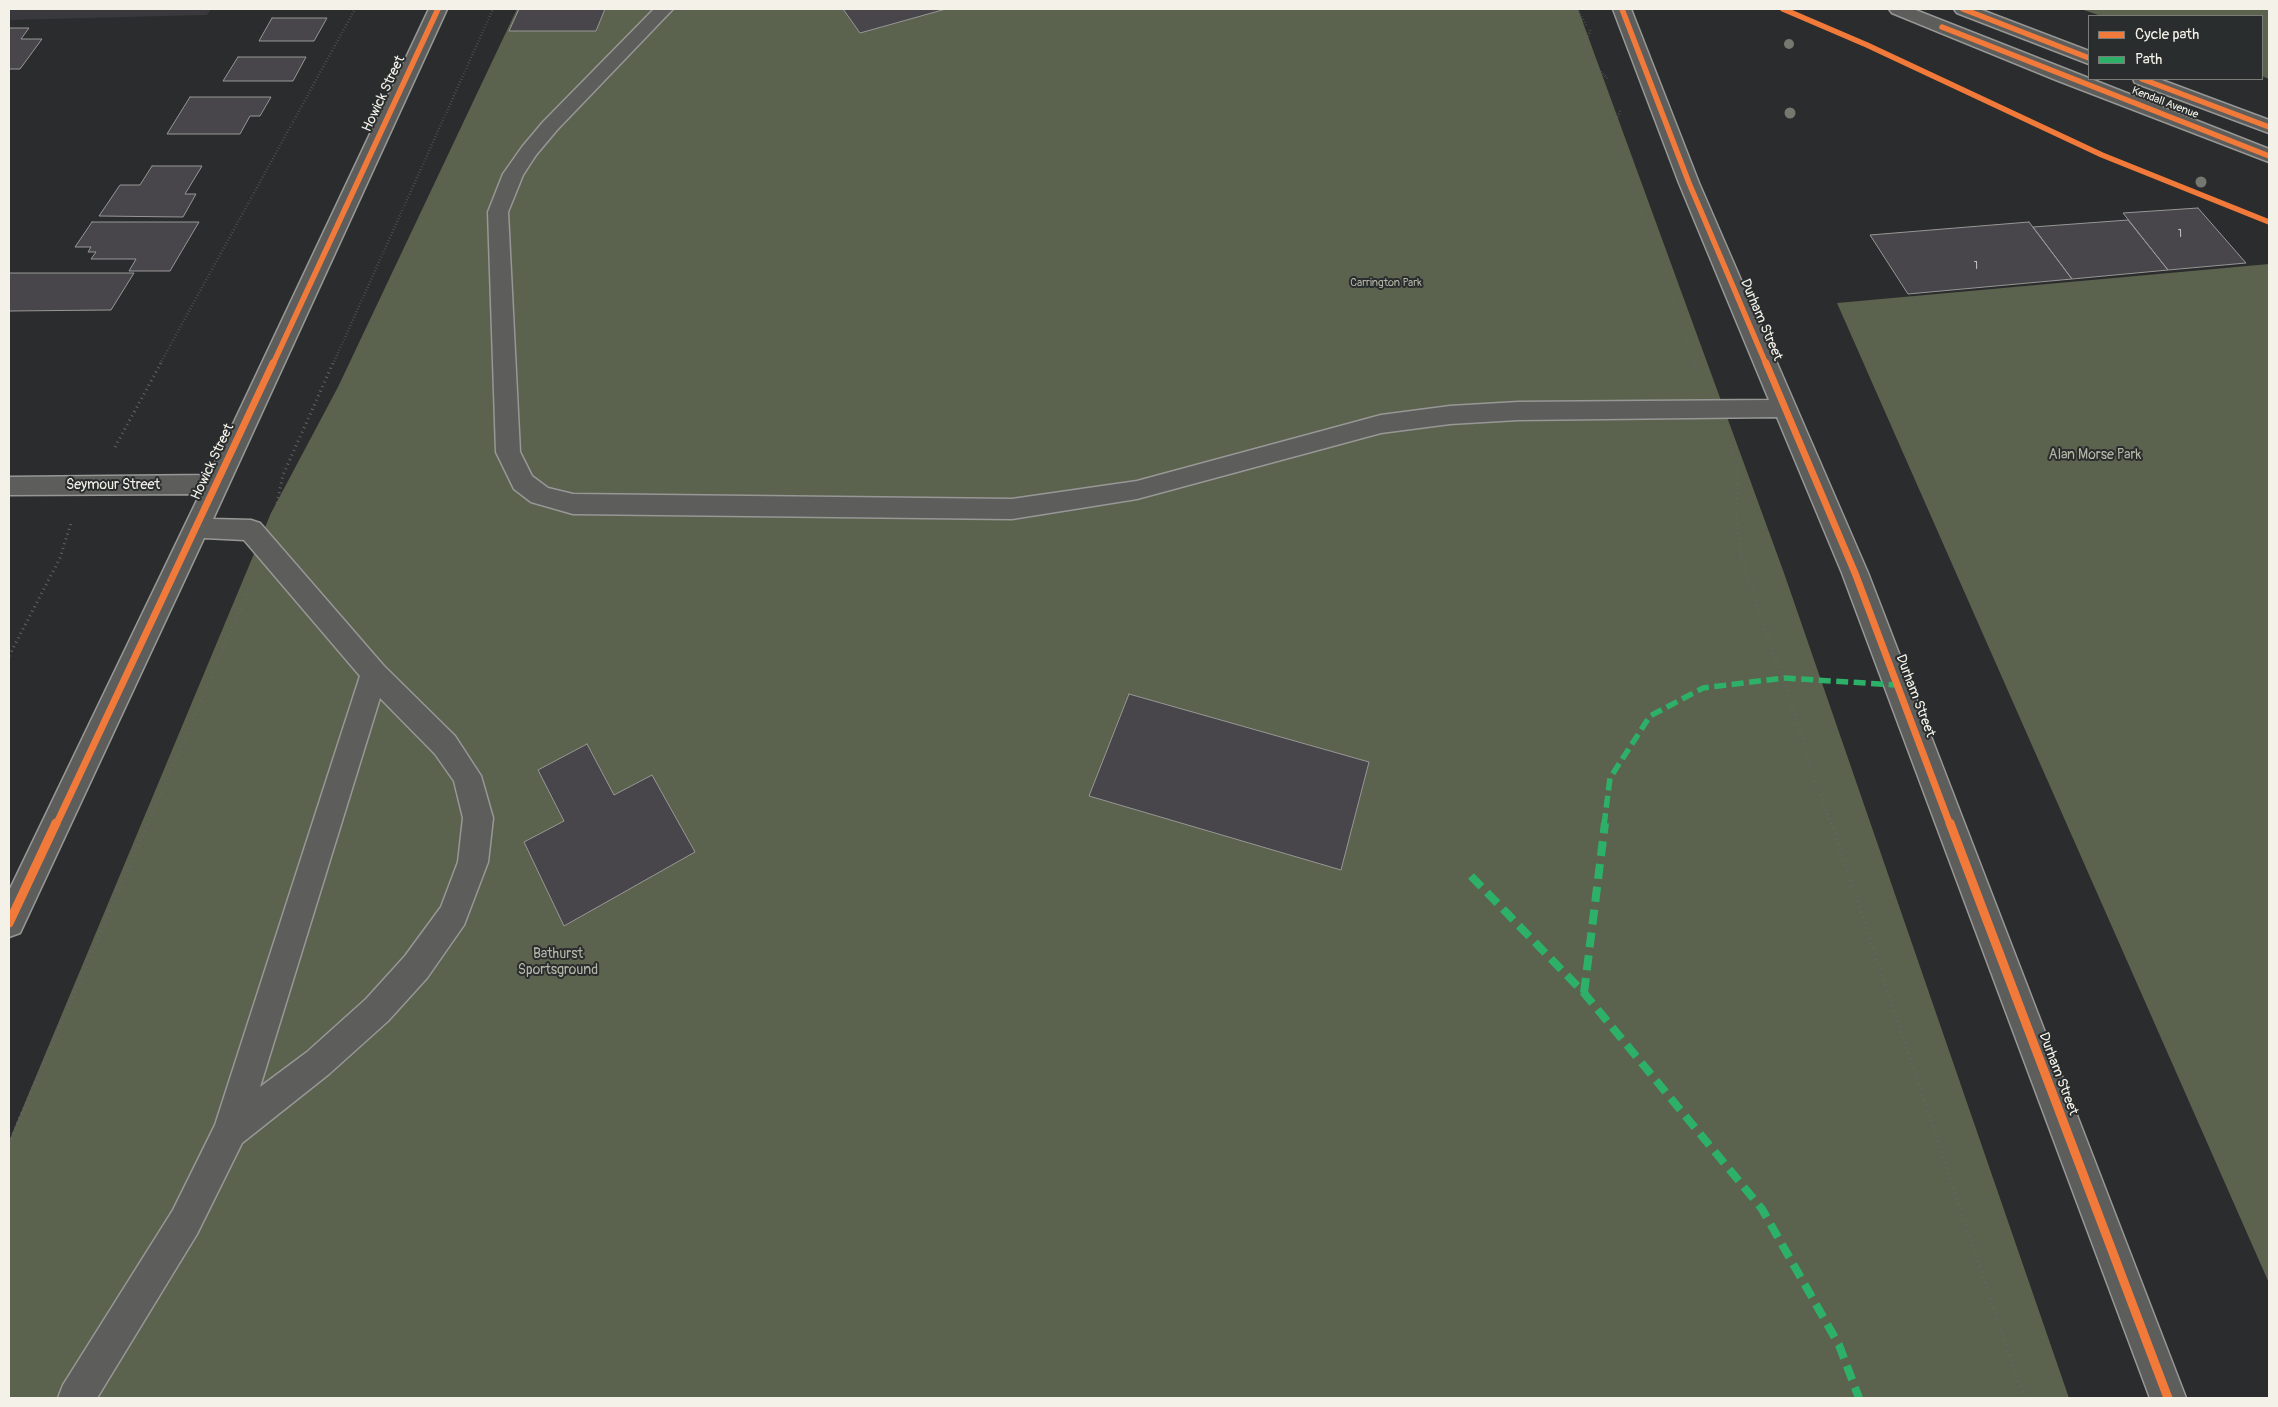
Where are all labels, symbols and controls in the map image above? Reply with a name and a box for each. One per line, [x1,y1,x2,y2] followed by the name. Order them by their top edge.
[2088,15,2263,80] legend
[2135,25,2199,44] text: Cycle path
[2135,50,2162,69] text: Path
[359,53,409,135] street label: Howick Street
[2130,84,2200,122] street label: Kendall Avenue
[2178,227,2182,241] house number: 1
[1974,259,1978,273] house number: 1
[1350,276,1422,290] park label: Carrington Park
[1736,277,1786,363] street label: Durham Street
[188,421,238,503] street label: Howick Street
[2049,447,2141,463] park label: Alan Morse Park
[66,477,160,493] street label: Seymour Street
[1892,652,1938,740] street label: Durham Street
[518,946,598,979] park label: Bathurst Sportsground
[2035,1030,2081,1118] street label: Durham Street

